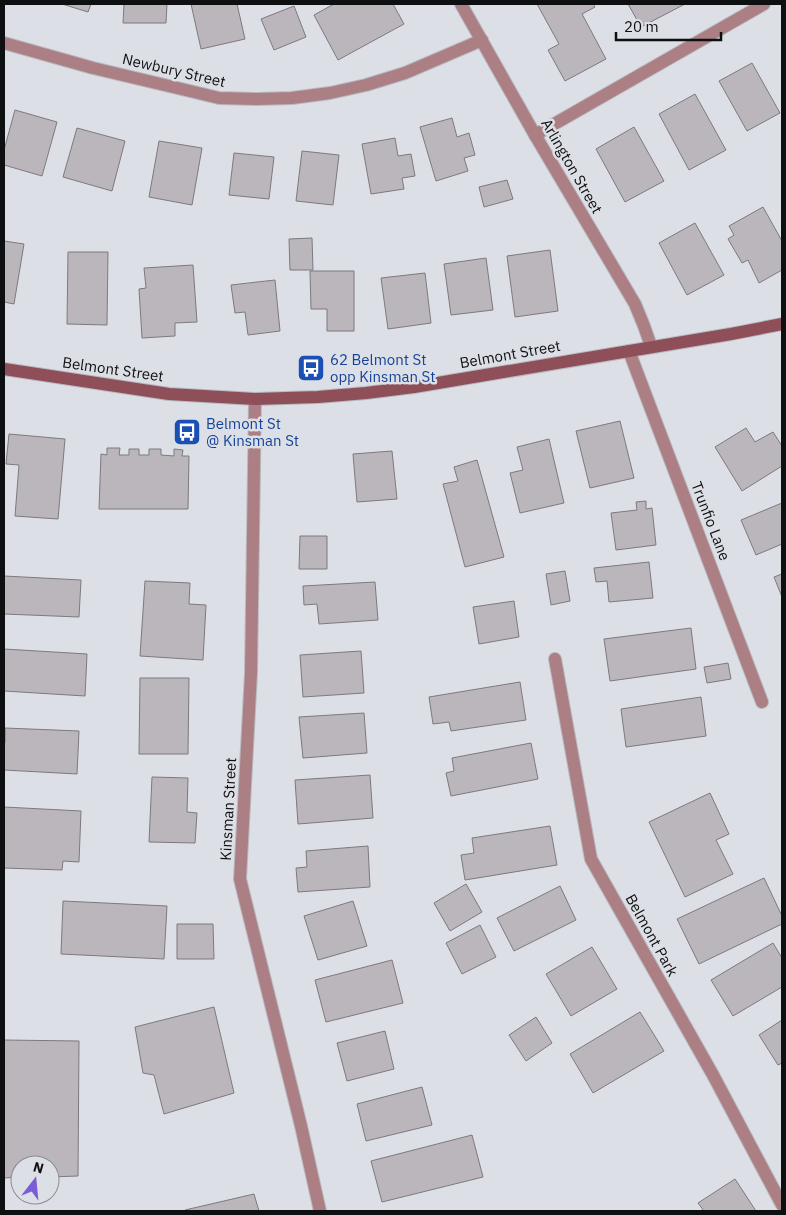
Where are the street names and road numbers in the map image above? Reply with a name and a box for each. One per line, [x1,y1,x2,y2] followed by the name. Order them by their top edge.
[121,49,227,91] street label: Newbury Street
[537,115,607,217] street label: Arlington Street
[458,336,562,372] street label: Belmont Street
[61,352,165,386] street label: Belmont Street
[687,479,735,563] street label: Trunfio Lane
[216,757,240,861] street label: Kinsman Street
[622,890,682,980] street label: Belmont Park

